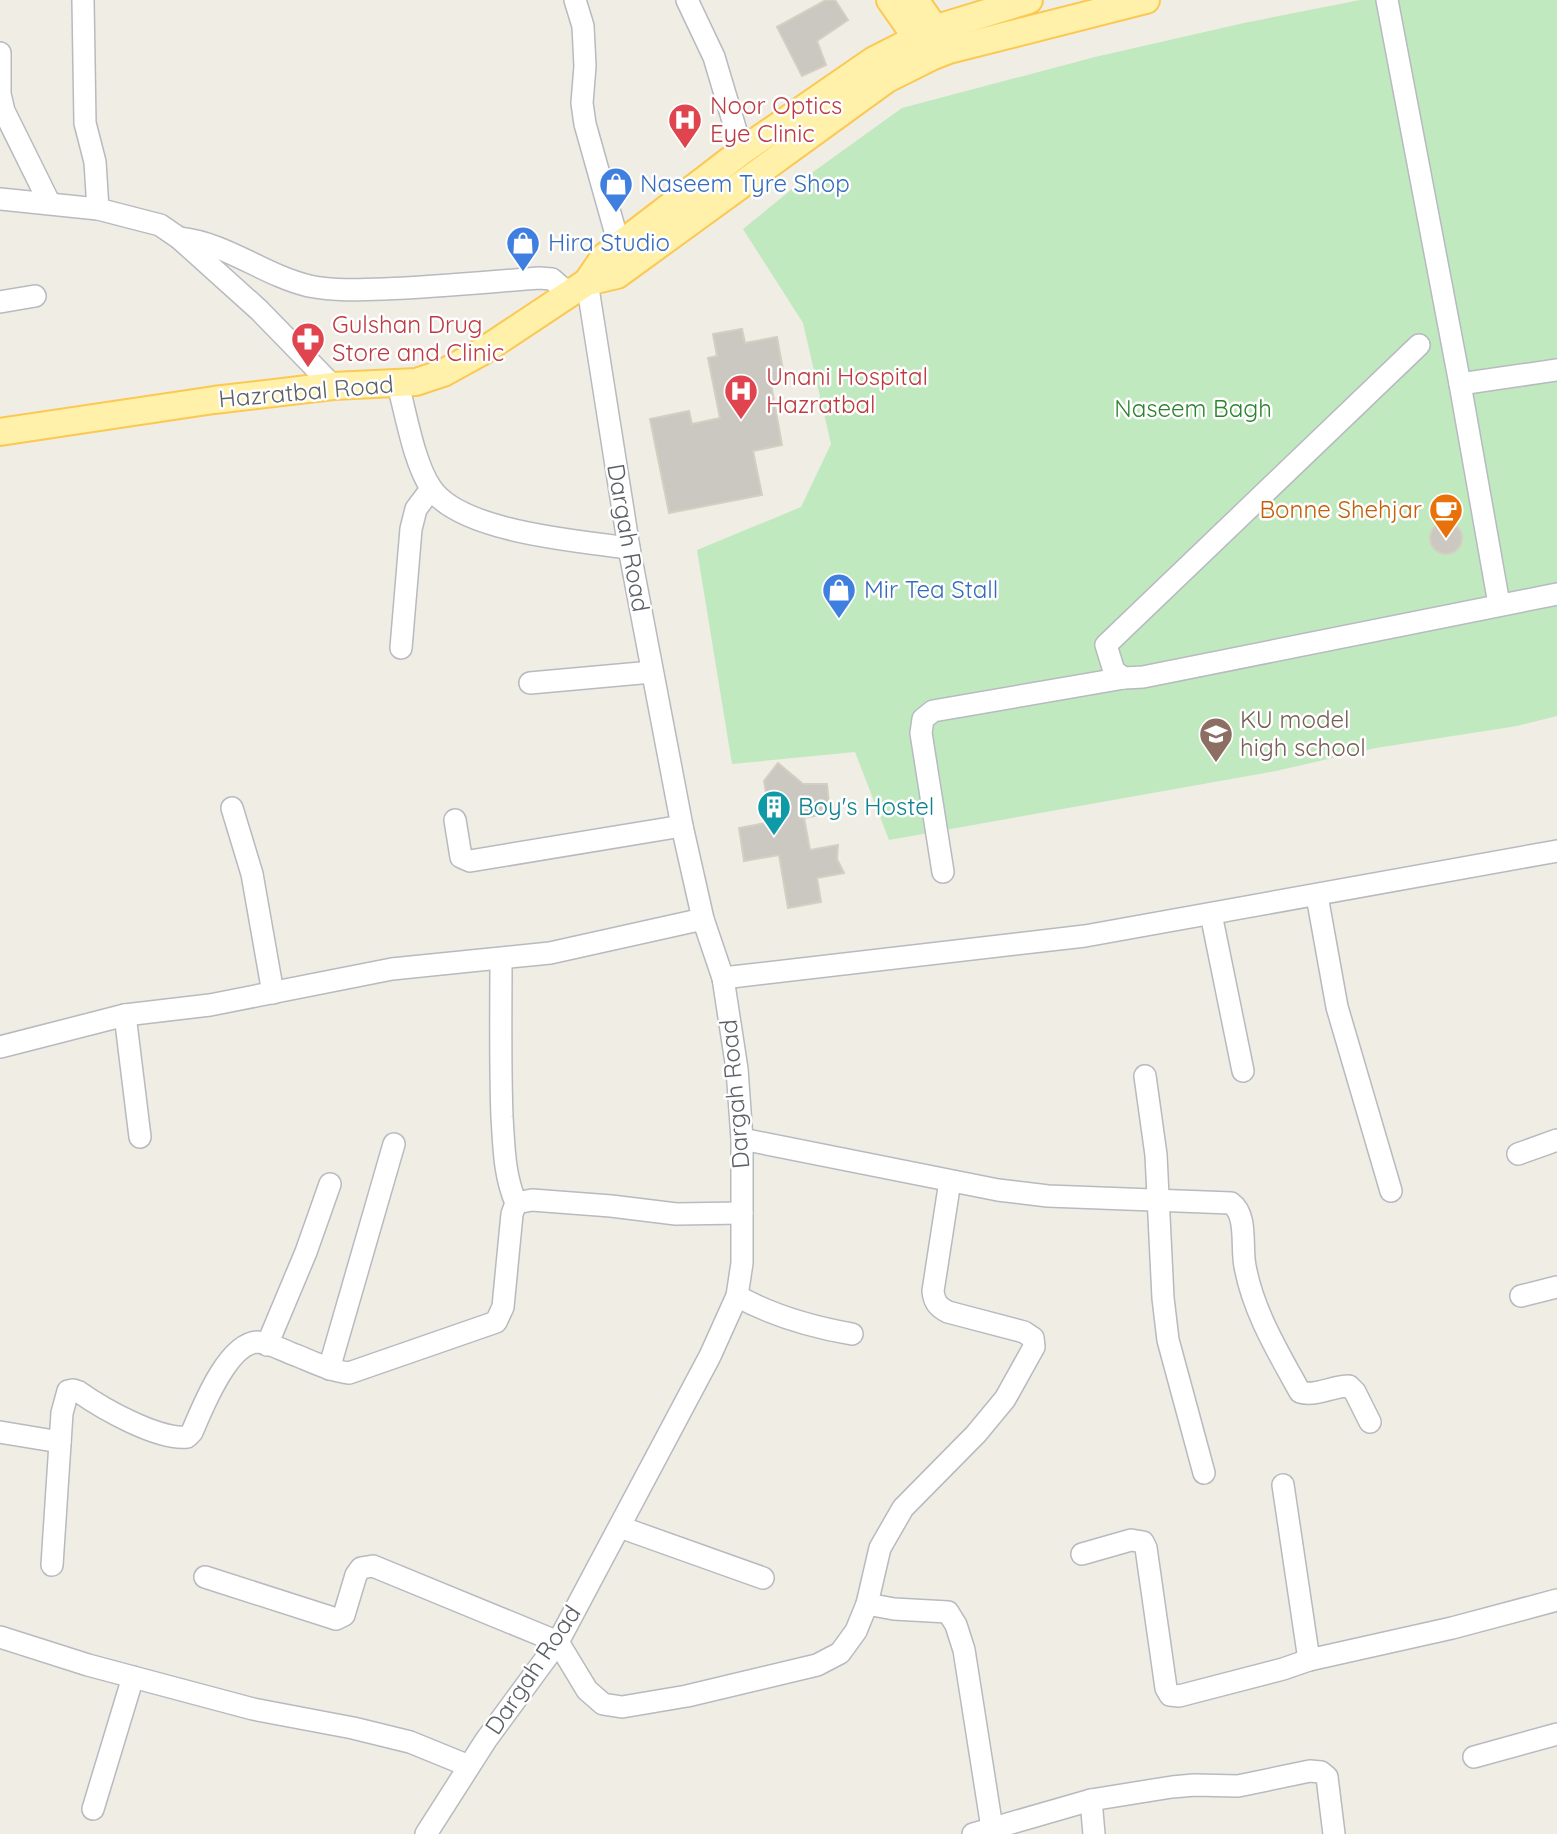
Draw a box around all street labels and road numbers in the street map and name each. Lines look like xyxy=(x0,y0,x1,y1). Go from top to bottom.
street label: Hazratbal Road xyxy=(217,368,395,414)
street label: Dargah Road xyxy=(601,461,657,614)
street label: Dargah Road xyxy=(713,1018,755,1170)
street label: Dargah Road xyxy=(478,1599,586,1740)

